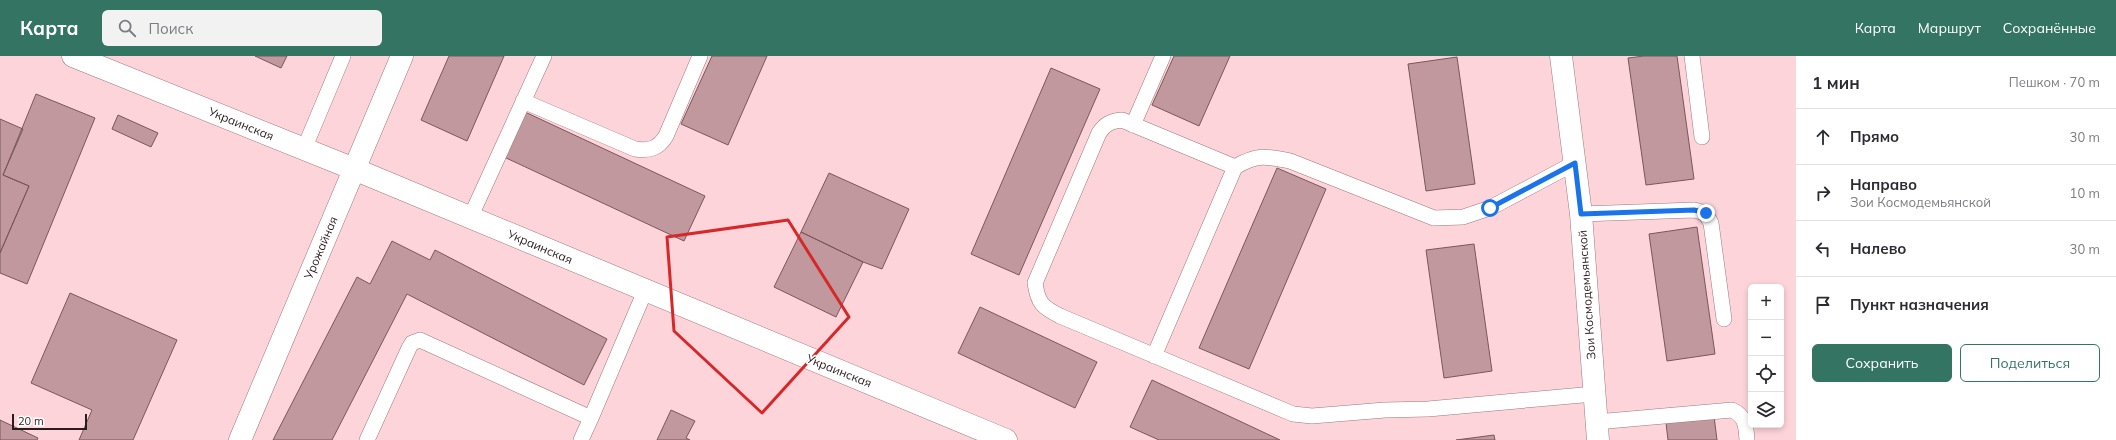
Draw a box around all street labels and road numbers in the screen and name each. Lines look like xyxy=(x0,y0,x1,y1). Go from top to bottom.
street label: Украинская xyxy=(205,103,276,143)
street label: Урожайная xyxy=(300,214,341,282)
street label: Украинская xyxy=(504,226,575,267)
street label: Зои Космодемьянской xyxy=(1574,230,1599,360)
street label: Украинская xyxy=(803,350,874,390)

